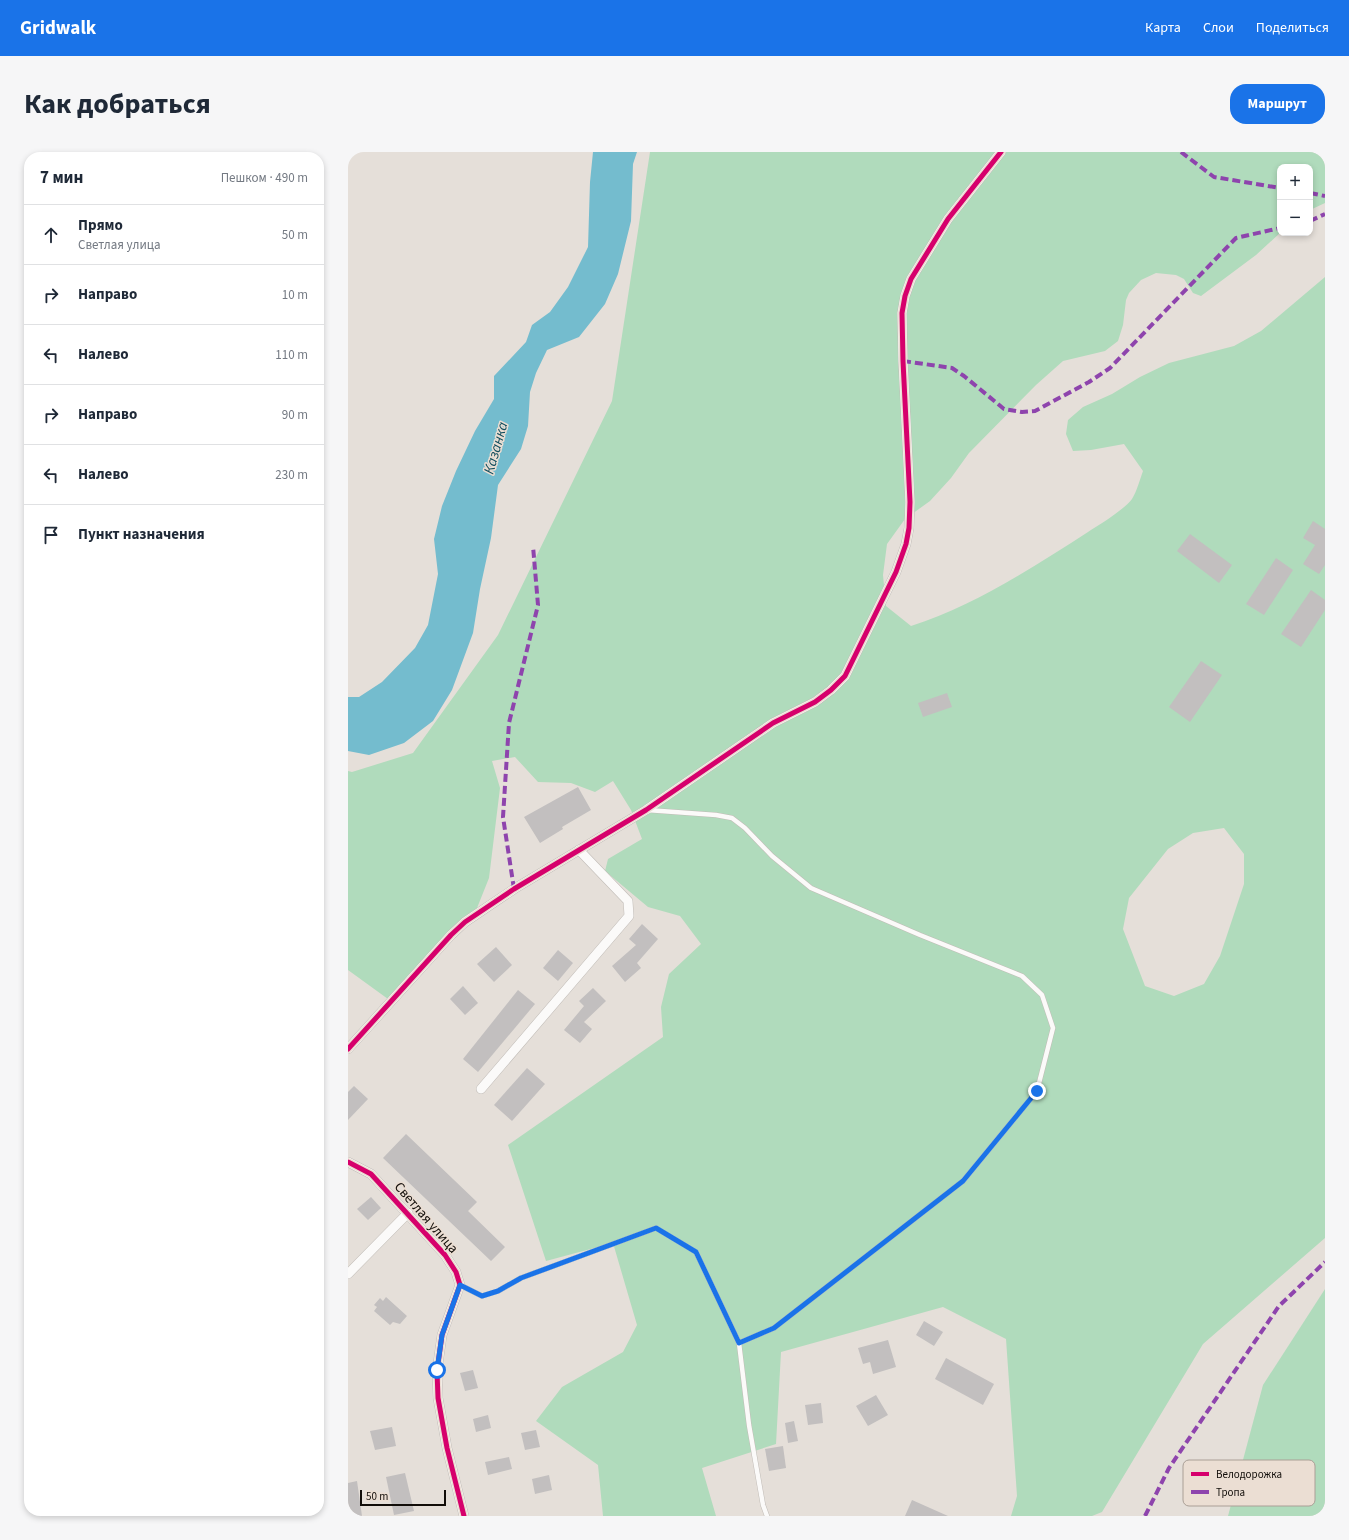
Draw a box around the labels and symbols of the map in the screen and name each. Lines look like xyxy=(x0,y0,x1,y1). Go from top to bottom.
water label: Казанка xyxy=(479,419,513,477)
route end xyxy=(1028,1082,1046,1100)
street label: Светлая улица xyxy=(389,1178,463,1258)
route start xyxy=(428,1361,446,1379)
legend xyxy=(1183,1460,1315,1506)
text: Велодорожка xyxy=(1216,1467,1282,1482)
text: Тропа xyxy=(1216,1485,1245,1500)
scale bar xyxy=(360,1488,446,1507)

